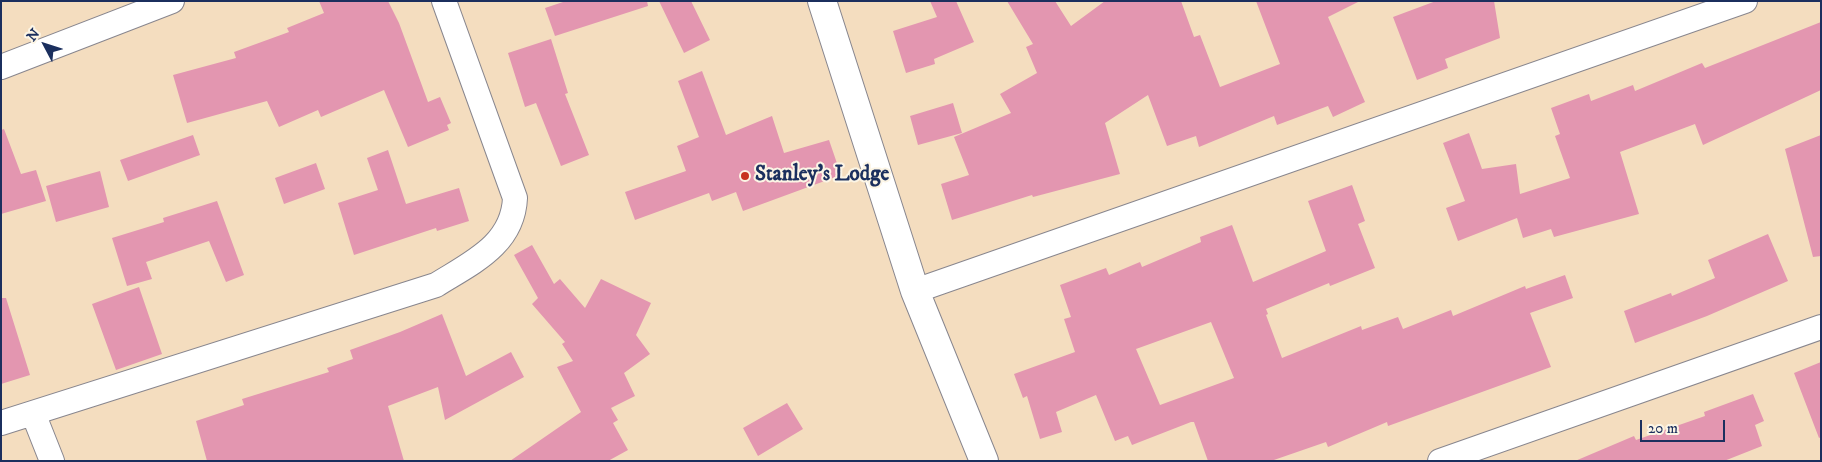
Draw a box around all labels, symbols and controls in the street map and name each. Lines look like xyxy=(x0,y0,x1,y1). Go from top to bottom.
north arrow xyxy=(20,20,70,70)
text: N xyxy=(23,25,44,46)
place label: Stanley's Lodge xyxy=(755,163,889,189)
marker: Stanley's Lodge xyxy=(739,170,751,182)
scale bar xyxy=(1642,410,1727,442)
text: 20 m xyxy=(1648,419,1678,438)

